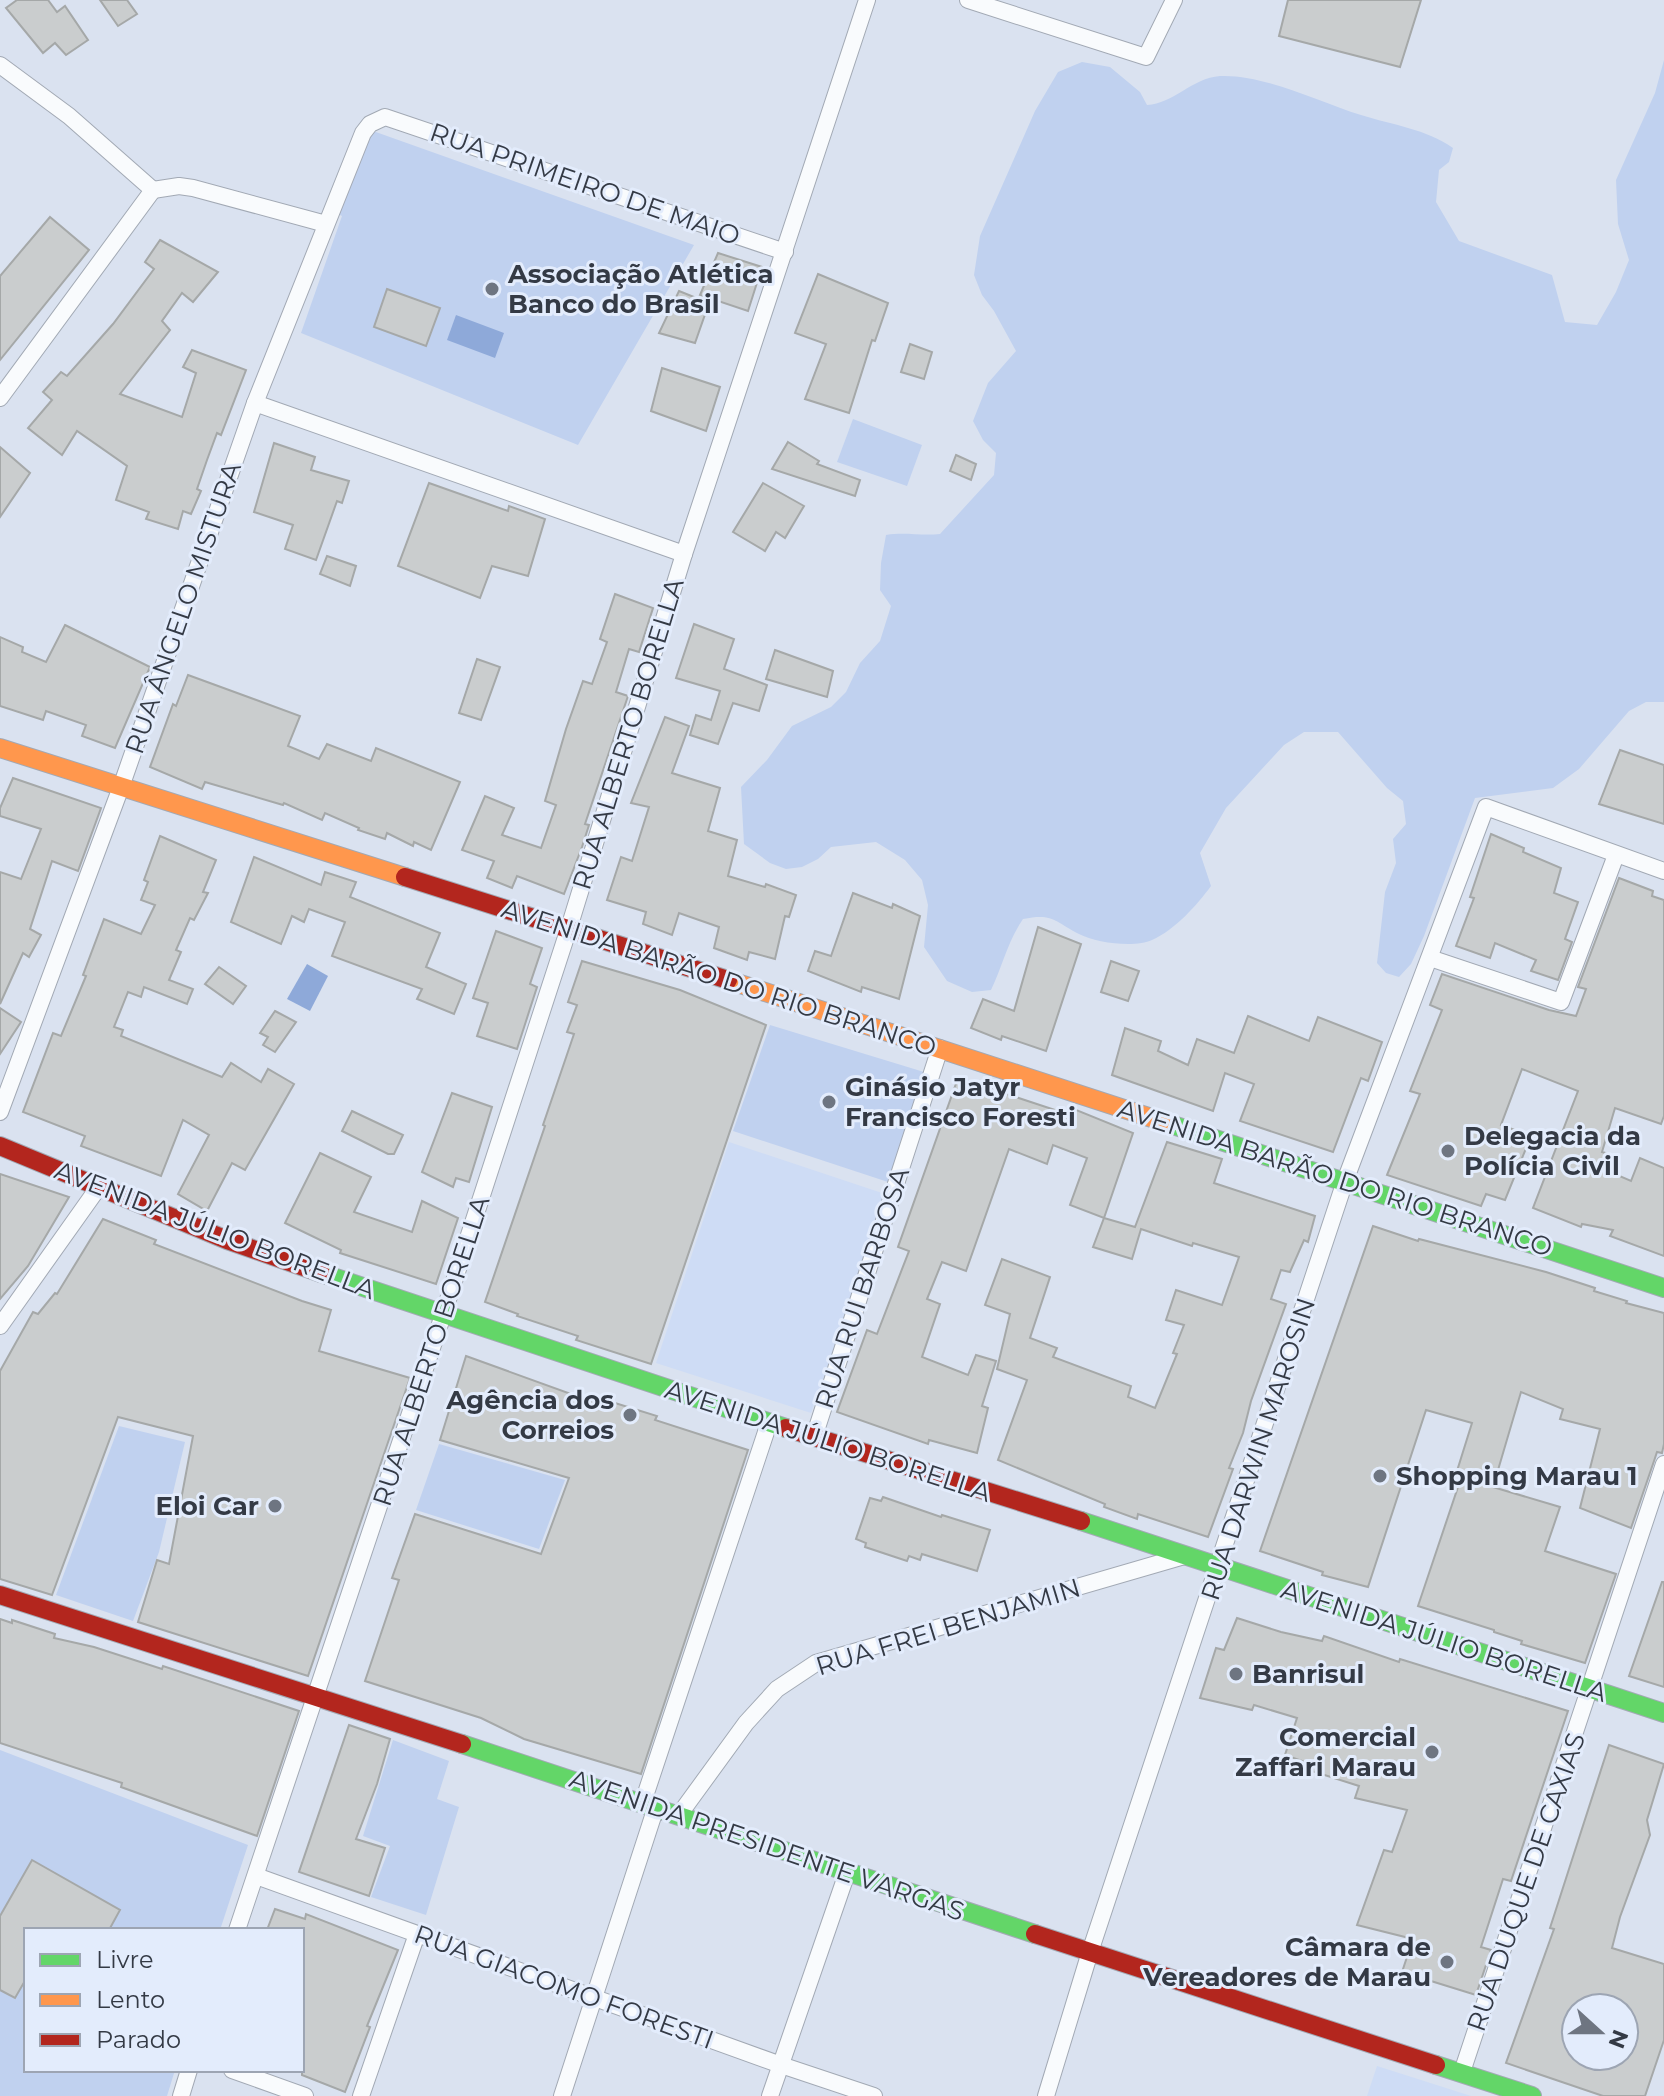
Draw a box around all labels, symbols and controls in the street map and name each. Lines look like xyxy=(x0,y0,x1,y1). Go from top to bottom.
street label: RUA PRIMEIRO DE MAIO xyxy=(426,116,744,252)
place label: Associação Atlética Banco do Brasil xyxy=(507,258,773,320)
marker: Associação Atlética Banco do Brasil xyxy=(483,280,501,298)
street label: RUA ÂNGELO MISTURA xyxy=(118,458,248,758)
street label: RUA ALBERTO BORELLA xyxy=(565,574,691,894)
street label: AVENIDA BARÃO DO RIO BRANCO xyxy=(498,892,940,1064)
place label: Ginásio Jatyr Francisco Foresti xyxy=(845,1071,1076,1133)
street label: AVENIDA BARÃO DO RIO BRANCO xyxy=(1114,1092,1556,1264)
marker: Ginásio Jatyr Francisco Foresti xyxy=(820,1093,838,1111)
place label: Delegacia da Polícia Civil xyxy=(1464,1120,1641,1182)
marker: Delegacia da Polícia Civil xyxy=(1439,1142,1457,1160)
street label: AVENIDA JÚLIO BORELLA xyxy=(50,1154,380,1306)
street label: RUA RUI BARBOSA xyxy=(808,1163,916,1413)
street label: RUA ALBERTO BORELLA xyxy=(366,1192,496,1510)
street label: RUA DARWIN MAROSIN xyxy=(1194,1294,1322,1604)
street label: AVENIDA JÚLIO BORELLA xyxy=(661,1373,995,1509)
place label: Agência dos Correios xyxy=(445,1384,614,1446)
marker: Agência dos Correios xyxy=(621,1406,639,1424)
place label: Shopping Marau 1 xyxy=(1396,1460,1638,1492)
marker: Shopping Marau 1 xyxy=(1371,1467,1389,1485)
place label: Eloi Car xyxy=(156,1490,259,1522)
marker: Eloi Car xyxy=(266,1497,284,1515)
street label: RUA FREI BENJAMIN xyxy=(812,1571,1084,1683)
street label: AVENIDA JÚLIO BORELLA xyxy=(1277,1573,1611,1709)
place label: Banrisul xyxy=(1252,1658,1364,1690)
marker: Banrisul xyxy=(1227,1665,1245,1683)
place label: Comercial Zaffari Marau xyxy=(1235,1721,1416,1783)
street label: RUA DUQUE DE CAXIAS xyxy=(1460,1729,1592,2035)
marker: Comercial Zaffari Marau xyxy=(1423,1743,1441,1761)
street label: AVENIDA PRESIDENTE VARGAS xyxy=(565,1762,969,1928)
street label: RUA GIACOMO FORESTI xyxy=(410,1918,718,2056)
legend xyxy=(24,1928,304,2072)
place label: Câmara de Vereadores de Marau xyxy=(1142,1931,1431,1993)
text: Livre xyxy=(96,1945,153,1974)
marker: Câmara de Vereadores de Marau xyxy=(1438,1953,1456,1971)
text: Lento xyxy=(96,1985,165,2014)
north arrow xyxy=(1560,1992,1640,2072)
text: Parado xyxy=(96,2025,181,2054)
text: N xyxy=(1602,2026,1634,2052)

